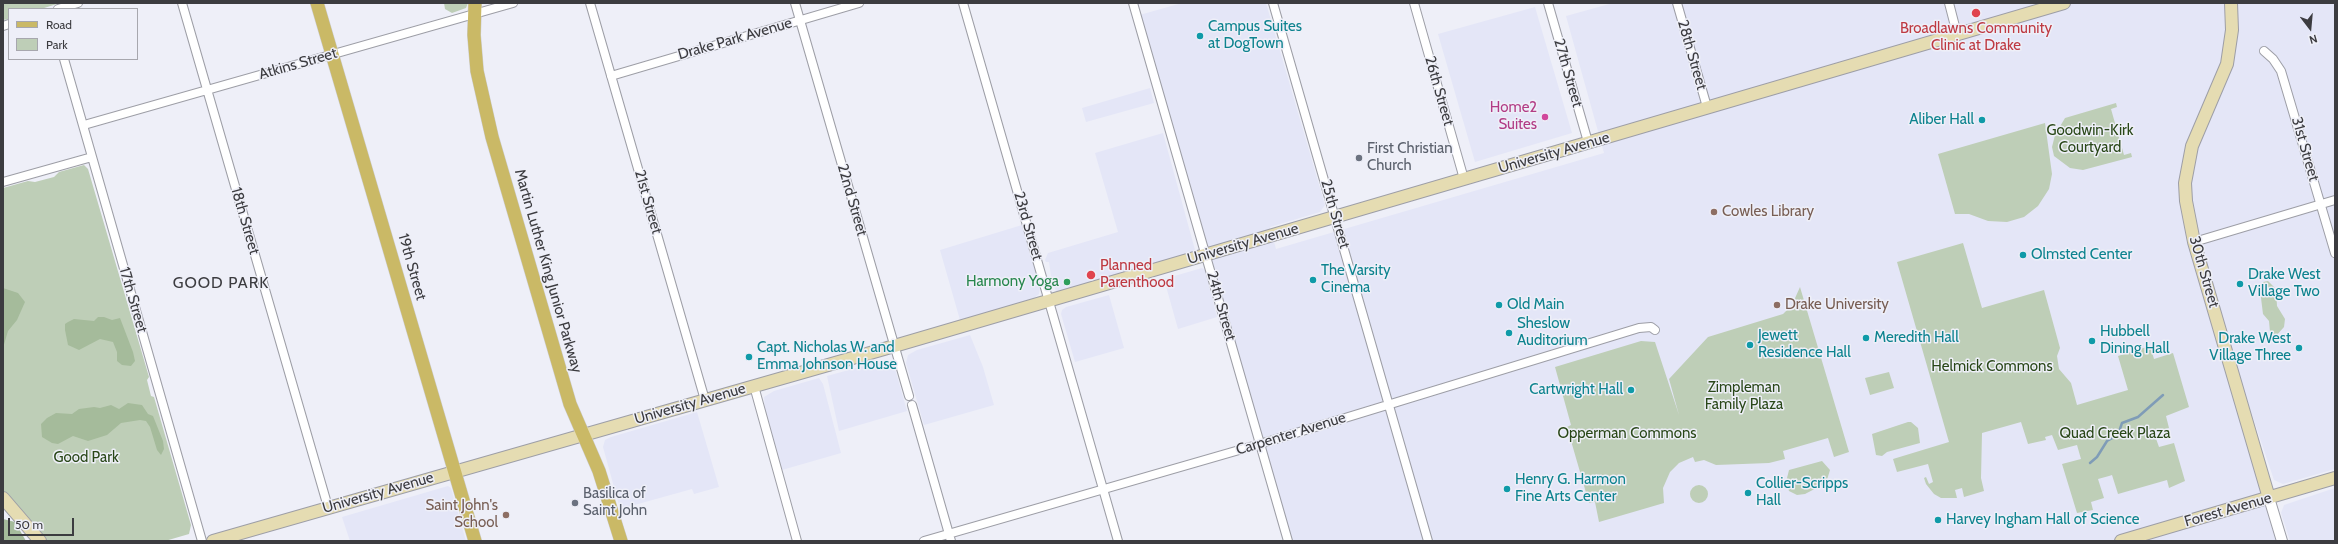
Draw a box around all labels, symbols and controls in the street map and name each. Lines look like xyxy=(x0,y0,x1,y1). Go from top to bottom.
marker: Broadlawns Community Clinic at Drake xyxy=(1970,7,1982,19)
legend xyxy=(8,8,138,60)
north arrow xyxy=(2290,8,2330,48)
street label: Drake Park Avenue xyxy=(676,14,794,64)
text: Road xyxy=(46,17,72,32)
place label: Campus Suites at DogTown xyxy=(1208,18,1302,53)
street label: 28th Street xyxy=(1673,18,1711,92)
place label: Broadlawns Community Clinic at Drake xyxy=(1900,20,2052,55)
marker: Campus Suites at DogTown xyxy=(1195,31,1205,41)
text: N xyxy=(2308,32,2319,47)
text: Park xyxy=(46,37,68,52)
street label: 27th Street xyxy=(1550,37,1586,109)
street label: Atkins Street xyxy=(257,44,339,84)
street label: 26th Street xyxy=(1420,54,1458,128)
place label: Home2 Suites xyxy=(1490,99,1537,134)
place label: Aliber Hall xyxy=(1909,111,1974,129)
marker: Home2 Suites xyxy=(1540,112,1550,122)
marker: Aliber Hall xyxy=(1977,115,1987,125)
street label: 31st Street xyxy=(2287,115,2323,183)
park label: Goodwin-Kirk Courtyard xyxy=(2046,122,2134,157)
street label: University Avenue xyxy=(1496,129,1612,177)
place label: First Christian Church xyxy=(1367,140,1453,175)
marker: First Christian Church xyxy=(1354,153,1364,163)
street label: 22nd Street xyxy=(833,162,871,238)
street label: Martin Luther King Junior Parkway xyxy=(510,167,586,375)
street label: 21st Street xyxy=(630,168,666,236)
street label: 25th Street xyxy=(1317,177,1353,251)
street label: 18th Street xyxy=(227,185,263,257)
street label: 23rd Street xyxy=(1010,190,1046,262)
place label: Cowles Library xyxy=(1722,203,1814,221)
marker: Cowles Library xyxy=(1709,207,1719,217)
street label: University Avenue xyxy=(1185,220,1301,268)
street label: 19th Street xyxy=(394,232,430,302)
street label: 30th Street xyxy=(2185,234,2223,310)
place label: Olmsted Center xyxy=(2031,246,2132,264)
marker: Olmsted Center xyxy=(2018,250,2028,260)
place label: Planned Parenthood xyxy=(1100,257,1174,292)
place label: The Varsity Cinema xyxy=(1321,262,1391,297)
street label: 17th Street xyxy=(115,265,151,335)
place label: Drake West Village Two xyxy=(2248,266,2321,301)
marker: Planned Parenthood xyxy=(1085,269,1097,281)
street label: 24th Street xyxy=(1202,269,1240,343)
district label: GOOD PARK xyxy=(173,273,269,293)
place label: Harmony Yoga xyxy=(966,273,1059,291)
marker: The Varsity Cinema xyxy=(1308,275,1318,285)
marker: Harmony Yoga xyxy=(1062,277,1072,287)
marker: Drake West Village Two xyxy=(2235,279,2245,289)
place label: Old Main xyxy=(1507,296,1564,314)
place label: Drake University xyxy=(1785,296,1889,314)
marker: Old Main xyxy=(1494,300,1504,310)
marker: Drake University xyxy=(1772,300,1782,310)
place label: Sheslow Auditorium xyxy=(1517,315,1588,350)
place label: Hubbell Dining Hall xyxy=(2100,323,2169,358)
place label: Jewett Residence Hall xyxy=(1758,327,1851,362)
marker: Sheslow Auditorium xyxy=(1504,328,1514,338)
place label: Meredith Hall xyxy=(1874,329,1959,347)
place label: Drake West Village Three xyxy=(2209,330,2291,365)
marker: Meredith Hall xyxy=(1861,333,1871,343)
marker: Hubbell Dining Hall xyxy=(2087,336,2097,346)
place label: Capt. Nicholas W. and Emma Johnson House xyxy=(757,339,897,374)
marker: Jewett Residence Hall xyxy=(1745,340,1755,350)
marker: Drake West Village Three xyxy=(2294,343,2304,353)
marker: Capt. Nicholas W. and Emma Johnson House xyxy=(744,352,754,362)
park label: Helmick Commons xyxy=(1931,358,2053,376)
park label: Zimpleman Family Plaza xyxy=(1705,379,1783,414)
street label: University Avenue xyxy=(632,380,748,428)
place label: Cartwright Hall xyxy=(1529,381,1623,399)
marker: Cartwright Hall xyxy=(1626,385,1636,395)
street label: Carpenter Avenue xyxy=(1234,409,1348,459)
park label: Opperman Commons xyxy=(1557,425,1697,443)
park label: Quad Creek Plaza xyxy=(2060,425,2170,443)
park label: Good Park xyxy=(53,449,119,467)
street label: University Avenue xyxy=(320,469,436,517)
place label: Henry G. Harmon Fine Arts Center xyxy=(1515,471,1626,506)
place label: Collier-Scripps Hall xyxy=(1756,475,1848,510)
marker: Henry G. Harmon Fine Arts Center xyxy=(1502,484,1512,494)
place label: Basilica of Saint John xyxy=(583,485,647,520)
marker: Collier-Scripps Hall xyxy=(1743,488,1753,498)
street label: Forest Avenue xyxy=(2182,489,2274,531)
place label: Saint John's School xyxy=(425,497,498,532)
marker: Basilica of Saint John xyxy=(570,498,580,508)
scale bar xyxy=(10,510,76,536)
marker: Saint John's School xyxy=(501,510,511,520)
place label: Harvey Ingham Hall of Science xyxy=(1946,511,2139,529)
marker: Harvey Ingham Hall of Science xyxy=(1933,515,1943,525)
text: 50 m xyxy=(15,517,43,532)

